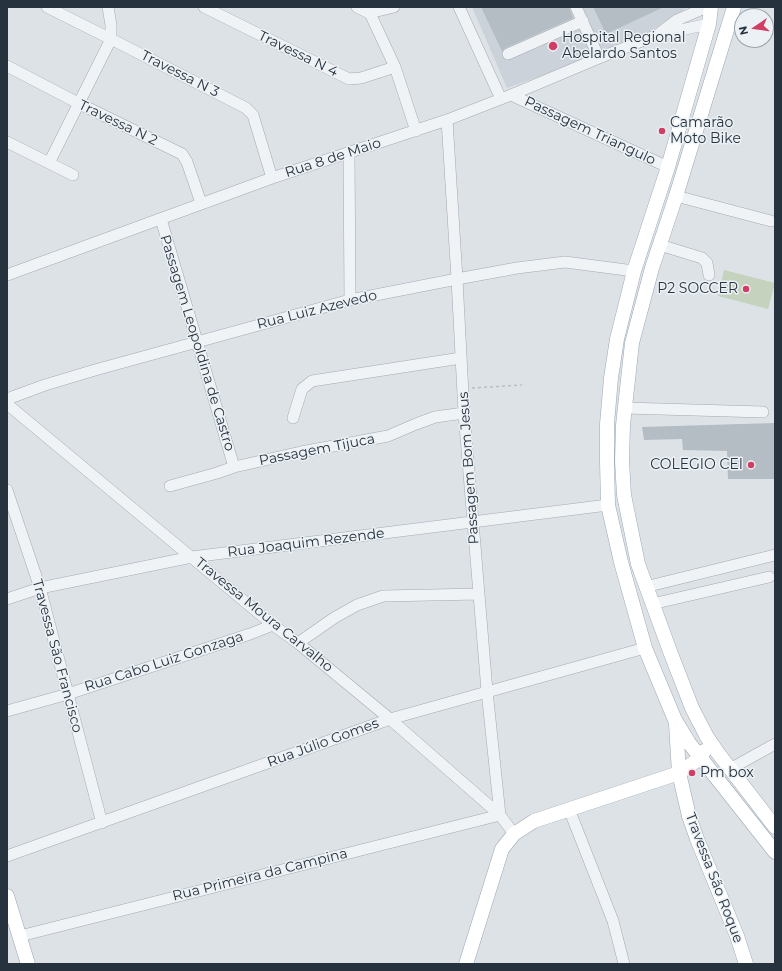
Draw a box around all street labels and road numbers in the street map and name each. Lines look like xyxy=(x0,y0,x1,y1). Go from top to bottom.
street label: Travessa N 4 xyxy=(255,27,341,81)
street label: Travessa N 3 xyxy=(138,47,222,101)
street label: Passagem Triangulo xyxy=(522,93,658,169)
street label: Travessa N 2 xyxy=(76,97,160,149)
street label: Rua 8 de Maio xyxy=(283,135,383,181)
street label: Passagem Leopoldina de Castro xyxy=(156,233,238,453)
street label: Rua Luiz Azevedo xyxy=(255,287,379,333)
street label: Passagem Bom Jesus xyxy=(455,391,483,545)
street label: Passagem Tijuca xyxy=(258,431,376,469)
street label: Rua Joaquim Rezende xyxy=(227,525,385,561)
street label: Travessa Moura Carvalho xyxy=(192,554,336,676)
street label: Travessa São Francisco xyxy=(28,577,86,735)
street label: Rua Cabo Luiz Gonzaga xyxy=(82,628,246,696)
street label: Rua Júlio Gomes xyxy=(265,715,381,771)
street label: Travessa São Roque xyxy=(681,811,747,945)
street label: Rua Primeira da Campina xyxy=(171,845,349,905)

